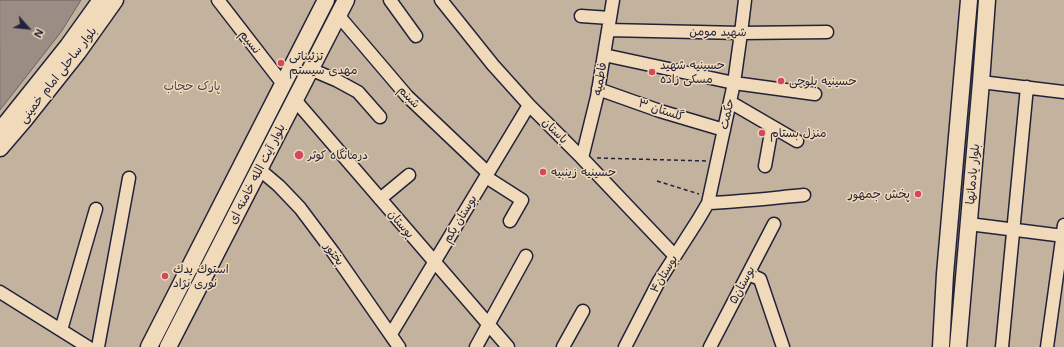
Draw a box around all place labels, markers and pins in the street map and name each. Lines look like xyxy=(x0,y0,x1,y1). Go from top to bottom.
place label: تزئیناتی مهدی سیستم xyxy=(289,49,358,77)
marker: تزئیناتی مهدی سیستم xyxy=(276,58,286,68)
place label: حسینیه شهید مسکی زاده xyxy=(660,58,725,86)
marker: حسینیه شهید مسکی زاده xyxy=(647,67,657,77)
place label: حسینیه بلوچی xyxy=(789,74,857,88)
marker: حسینیه بلوچی xyxy=(776,76,786,86)
place label: منزل بستام xyxy=(770,126,826,140)
marker: منزل بستام xyxy=(757,128,767,138)
place label: درمانگاه کوثر xyxy=(308,148,368,162)
marker: درمانگاه کوثر xyxy=(293,149,305,161)
place label: حسینیه زینبیه xyxy=(551,165,616,179)
marker: حسینیه زینبیه xyxy=(538,167,548,177)
place label: پخش جمهور xyxy=(848,187,910,201)
marker: پخش جمهور xyxy=(913,189,923,199)
place label: استوك يدك نوری نژاد xyxy=(173,262,229,290)
marker: استوك يدك نوری نژاد xyxy=(160,271,170,281)

